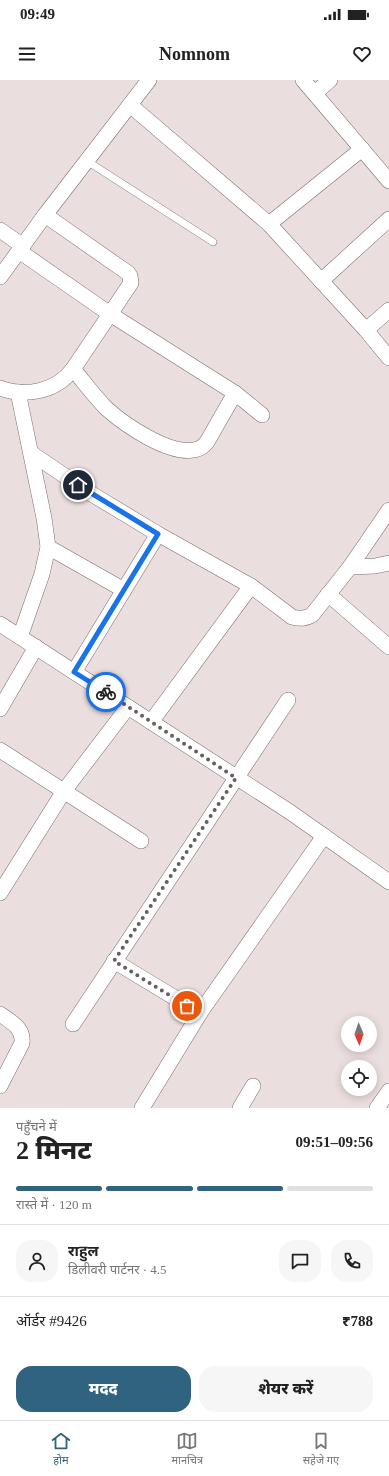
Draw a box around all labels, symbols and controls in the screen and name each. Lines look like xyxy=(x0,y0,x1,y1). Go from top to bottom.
text: 09:49 xyxy=(20,6,55,22)
icon: menu xyxy=(16,43,38,65)
icon: heart xyxy=(351,43,373,65)
text: Nomnom xyxy=(159,44,230,64)
pin xyxy=(61,468,95,502)
icon: home xyxy=(67,474,89,496)
courier xyxy=(86,672,126,712)
icon: bike xyxy=(95,681,117,703)
pin xyxy=(170,989,204,1023)
icon: bag xyxy=(176,995,198,1017)
north arrow xyxy=(341,1016,377,1052)
map controls xyxy=(341,1016,377,1096)
button: locate xyxy=(341,1060,377,1096)
text: पहुँचने में xyxy=(16,1119,57,1134)
text: 09:51–09:56 xyxy=(296,1134,373,1150)
text: 2 मिनट xyxy=(16,1136,91,1165)
text: रास्ते में · 120 m xyxy=(16,1197,92,1212)
button: person xyxy=(16,1240,58,1282)
button: chat xyxy=(279,1240,321,1282)
button: phone xyxy=(331,1240,373,1282)
text: राहुल xyxy=(68,1243,99,1259)
text: डिलीवरी पार्टनर · 4.5 xyxy=(68,1262,167,1277)
text: ऑर्डर #9426 xyxy=(16,1313,87,1329)
text: ₹788 xyxy=(342,1313,373,1329)
button: मदद xyxy=(16,1366,191,1412)
button: शेयर करें xyxy=(199,1366,373,1412)
tab: होम xyxy=(50,1430,72,1468)
tab: मानचित्र xyxy=(172,1430,203,1468)
tab: सहेजे गए xyxy=(303,1430,339,1468)

